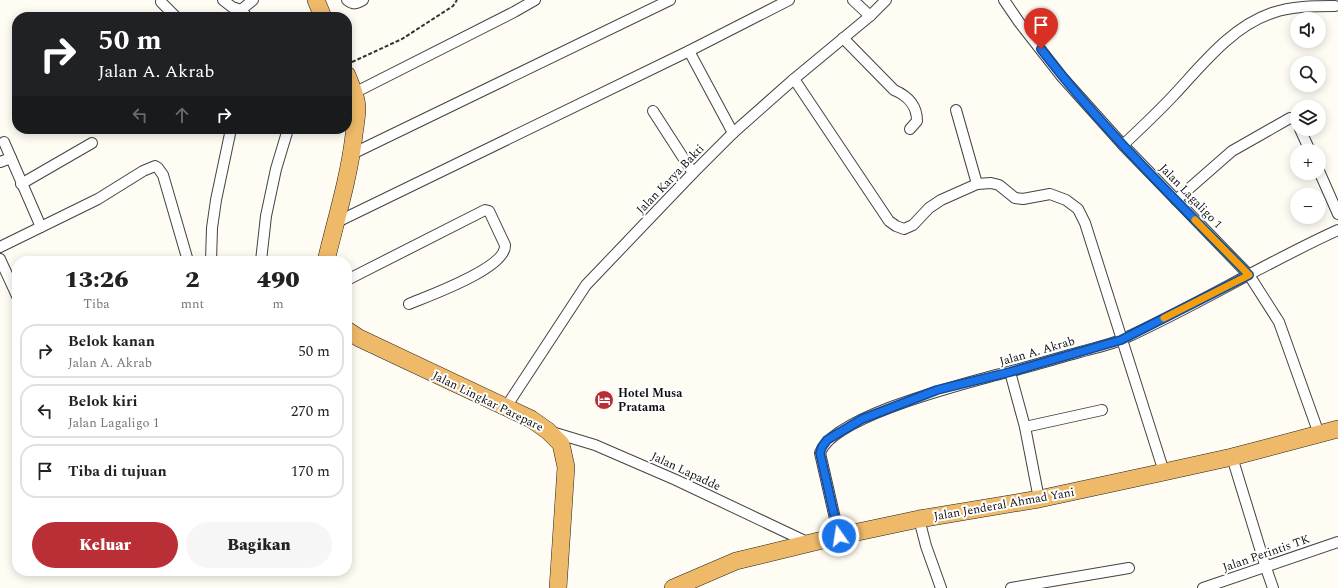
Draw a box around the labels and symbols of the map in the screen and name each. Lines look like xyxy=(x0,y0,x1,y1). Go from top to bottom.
pin xyxy=(1024,8,1058,49)
street label: Jalan Karya Bakti xyxy=(632,140,709,219)
street label: Jalan Lagaligo 1 xyxy=(1155,159,1227,233)
street label: Jalan A. Akrab xyxy=(997,332,1077,371)
street label: Jalan Lingkar Parepare xyxy=(429,366,547,437)
place label: Hotel Musa Pratama xyxy=(618,384,683,417)
hotel icon: Hotel Musa Pratama xyxy=(593,389,615,411)
street label: Jalan Lapadde xyxy=(648,447,724,496)
street label: Jalan Jenderal Ahmad Yani xyxy=(932,483,1076,526)
position arrow xyxy=(818,515,860,557)
street label: Jalan Perintis TK xyxy=(1220,530,1313,577)

